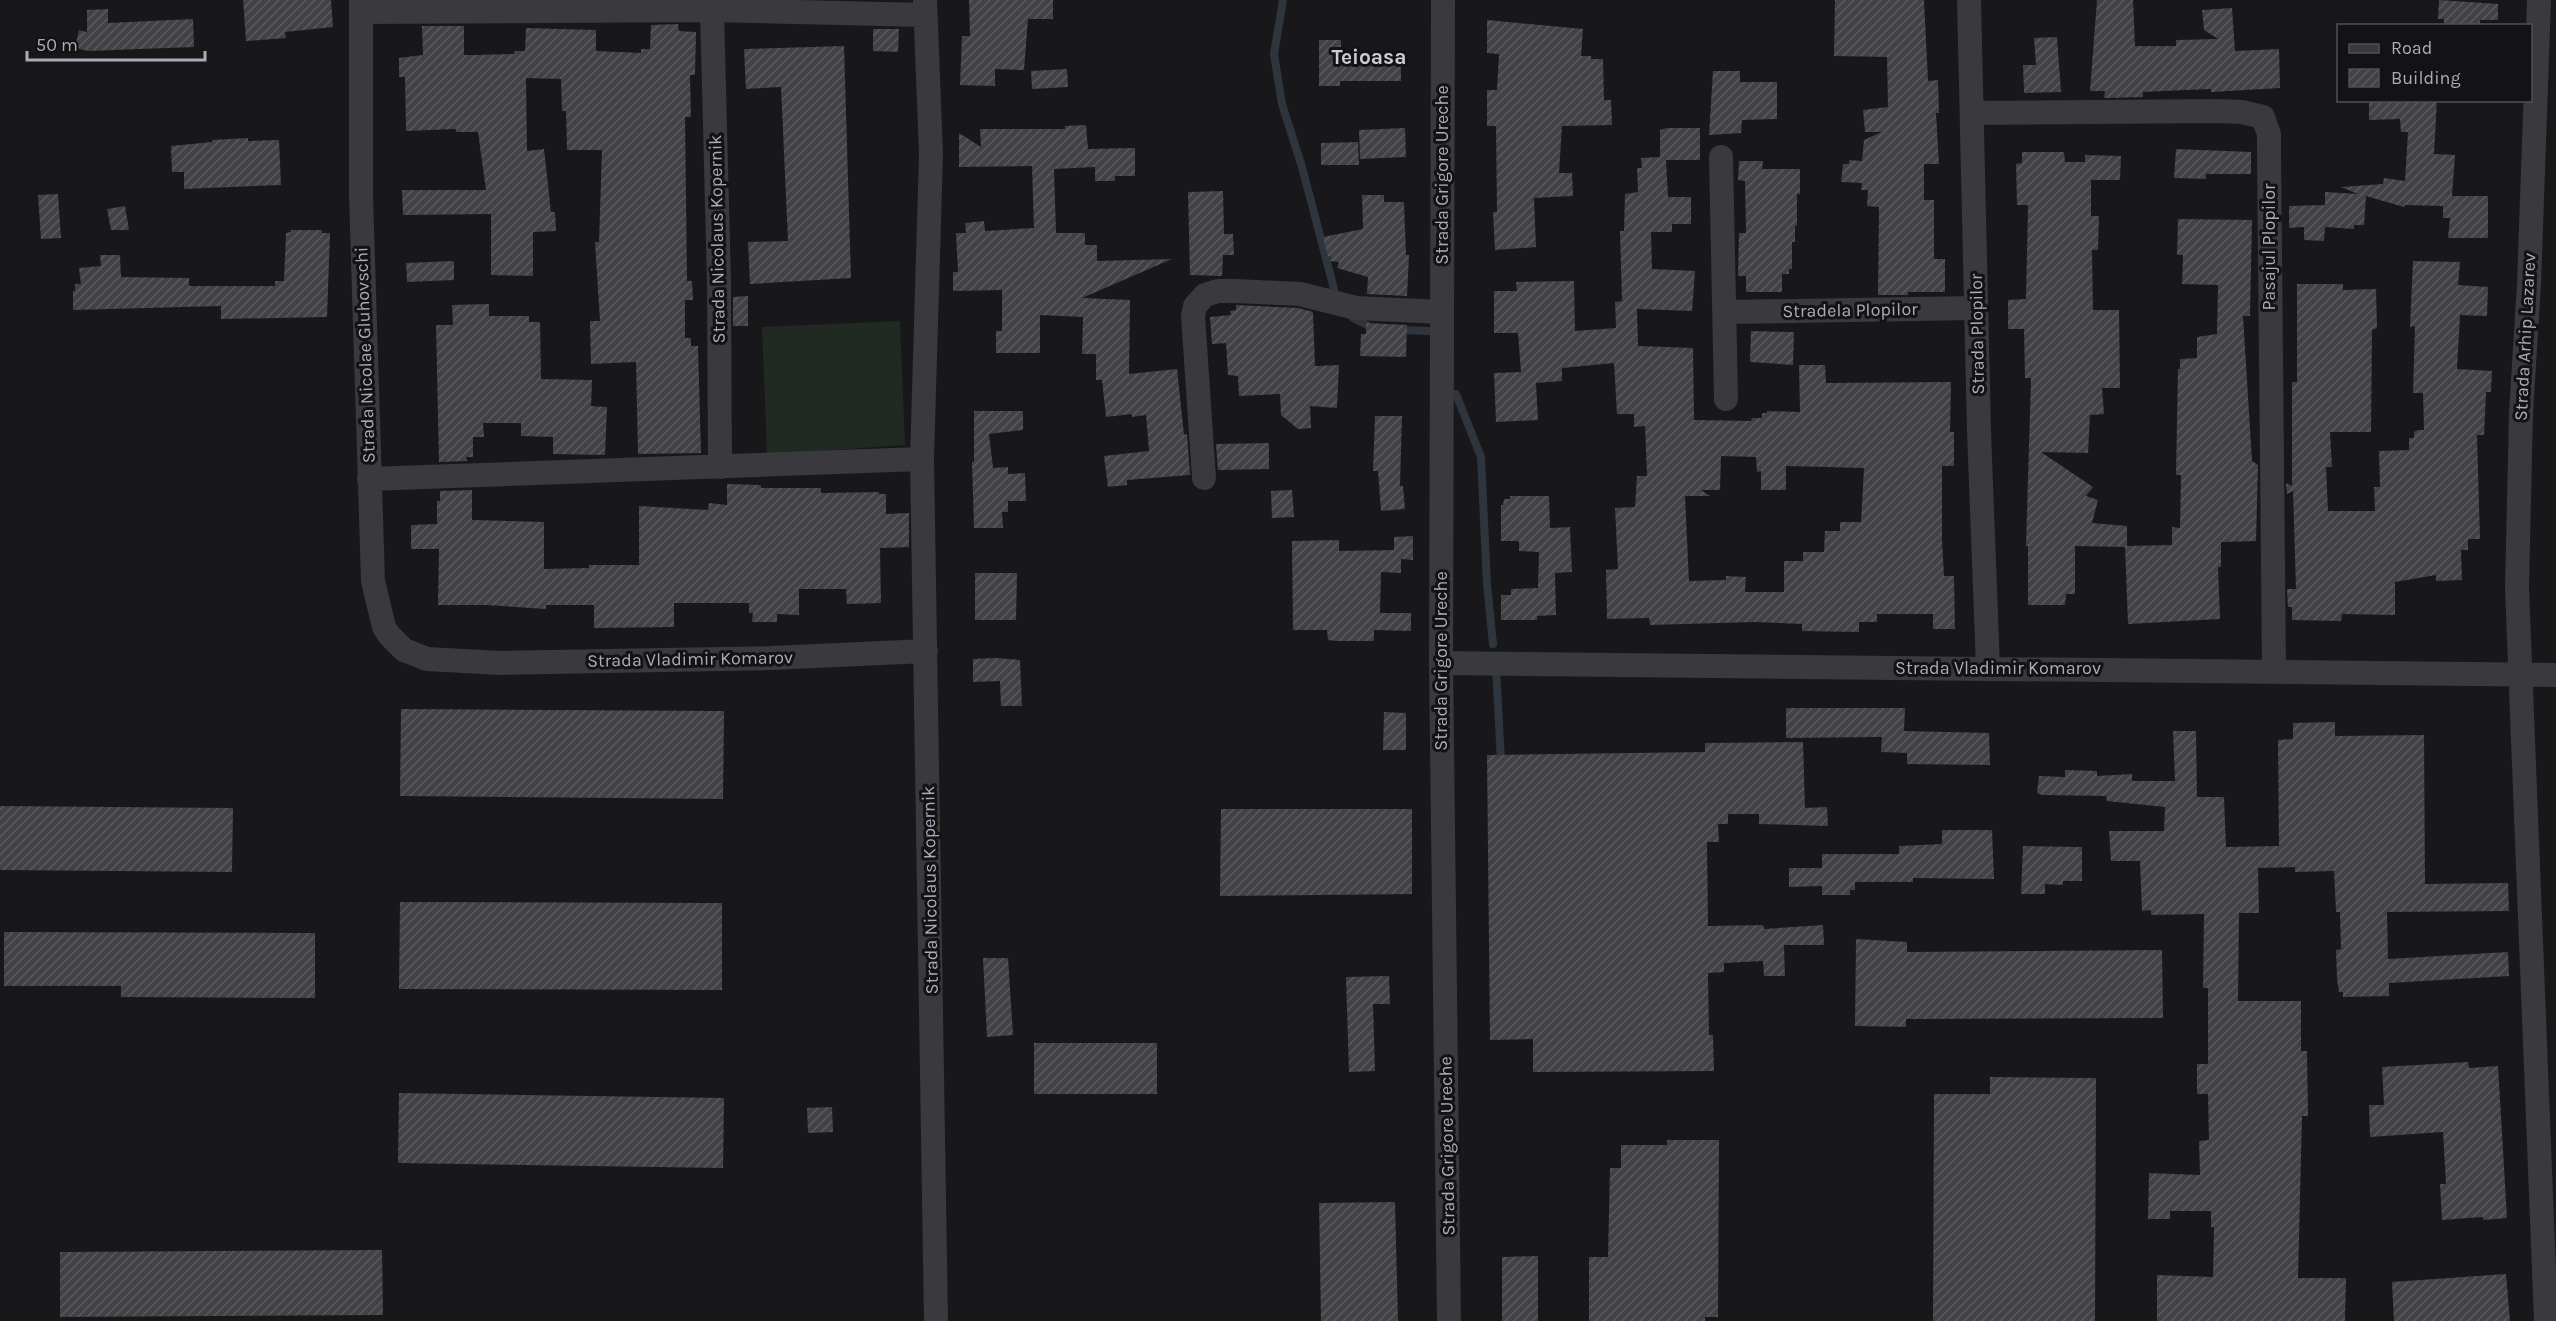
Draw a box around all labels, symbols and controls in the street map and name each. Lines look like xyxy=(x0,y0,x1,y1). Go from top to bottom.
scale bar xyxy=(27,24,206,62)
legend xyxy=(2337,24,2532,102)
text: 50 m xyxy=(36,34,78,56)
text: Road xyxy=(2391,37,2432,59)
district label: Teioasa xyxy=(1332,45,1406,69)
text: Building xyxy=(2391,67,2461,89)
street label: Strada Grigore Ureche xyxy=(1431,85,1453,265)
street label: Strada Nicolaus Kopernik xyxy=(704,134,730,344)
street label: Pasajul Plopilor xyxy=(2258,183,2280,311)
street label: Strada Nicolae Gluhovschi xyxy=(350,246,380,464)
street label: Strada Arhip Lazarev xyxy=(2510,252,2540,422)
street label: Strada Plopilor xyxy=(1965,273,1989,395)
street label: Stradela Plopilor xyxy=(1782,298,1918,322)
street label: Strada Grigore Ureche xyxy=(1430,571,1452,751)
street label: Strada Vladimir Komarov xyxy=(587,646,793,672)
street label: Strada Vladimir Komarov xyxy=(1895,657,2101,679)
street label: Strada Nicolaus Kopernik xyxy=(917,785,943,995)
street label: Strada Grigore Ureche xyxy=(1434,1056,1460,1236)

